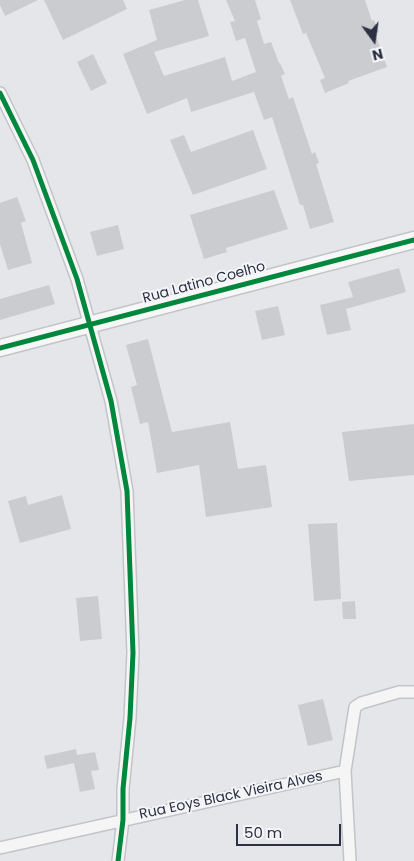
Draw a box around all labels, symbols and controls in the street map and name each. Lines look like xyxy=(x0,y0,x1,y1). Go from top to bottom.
north arrow xyxy=(349,15,399,65)
text: N xyxy=(370,44,385,66)
street label: Rua Latino Coelho xyxy=(141,259,267,307)
street label: Rua Eoys Black Vieira Alves xyxy=(138,768,324,824)
scale bar xyxy=(239,814,344,846)
text: 50 m xyxy=(244,822,282,843)

